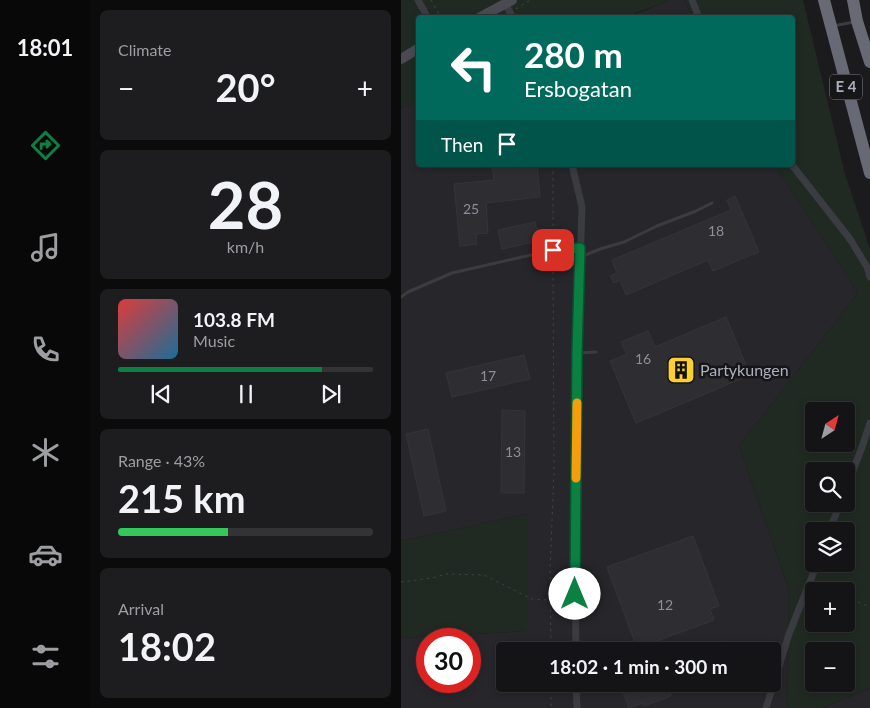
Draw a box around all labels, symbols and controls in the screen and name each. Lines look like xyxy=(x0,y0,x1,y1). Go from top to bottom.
text: 280 m xyxy=(524,33,623,75)
text: 18:01 xyxy=(17,34,73,61)
icon: left xyxy=(441,35,506,100)
text: Climate xyxy=(118,40,171,59)
text: 20° xyxy=(216,64,275,110)
text: − xyxy=(118,71,134,105)
text: + xyxy=(357,71,373,105)
road number: E 4 xyxy=(830,74,862,100)
text: Ersbogatan xyxy=(524,75,632,102)
icon: directions xyxy=(28,128,63,163)
icon: arrive xyxy=(493,130,521,158)
text: Then xyxy=(441,133,483,156)
text: 28 xyxy=(208,165,283,243)
house number: 25 xyxy=(463,200,479,217)
house number: 18 xyxy=(708,222,724,239)
pin xyxy=(532,229,574,271)
icon: music xyxy=(28,230,63,265)
icon: arrive xyxy=(539,236,567,264)
text: km/h xyxy=(227,237,264,256)
text: 103.8 FM xyxy=(193,308,275,331)
text: Music xyxy=(193,331,235,350)
icon: phone xyxy=(28,332,63,367)
house number: 16 xyxy=(635,350,651,367)
building icon: Partykungen xyxy=(666,355,696,385)
place label: Partykungen xyxy=(700,360,789,379)
house number: 17 xyxy=(480,367,496,384)
icon: previous xyxy=(147,380,175,408)
icon: pause xyxy=(232,380,260,408)
icon: next xyxy=(317,380,345,408)
north arrow xyxy=(805,402,855,452)
map controls xyxy=(805,402,855,692)
icon: climate xyxy=(28,435,63,470)
house number: 13 xyxy=(505,443,521,460)
text: Range · 43% xyxy=(118,451,205,470)
button: search xyxy=(805,462,855,512)
text: 215 km xyxy=(118,475,246,521)
button: layers xyxy=(805,522,855,572)
icon: car xyxy=(28,537,63,572)
position arrow xyxy=(548,567,600,619)
button: + xyxy=(805,582,855,632)
house number: 12 xyxy=(657,596,673,613)
text: Arrival xyxy=(118,599,164,618)
text: 18:02 xyxy=(118,623,216,669)
speed limit sign: 30 xyxy=(416,628,481,693)
icon: filters xyxy=(28,639,63,674)
button: − xyxy=(805,642,855,692)
text: 18:02 · 1 min · 300 m xyxy=(549,655,728,678)

